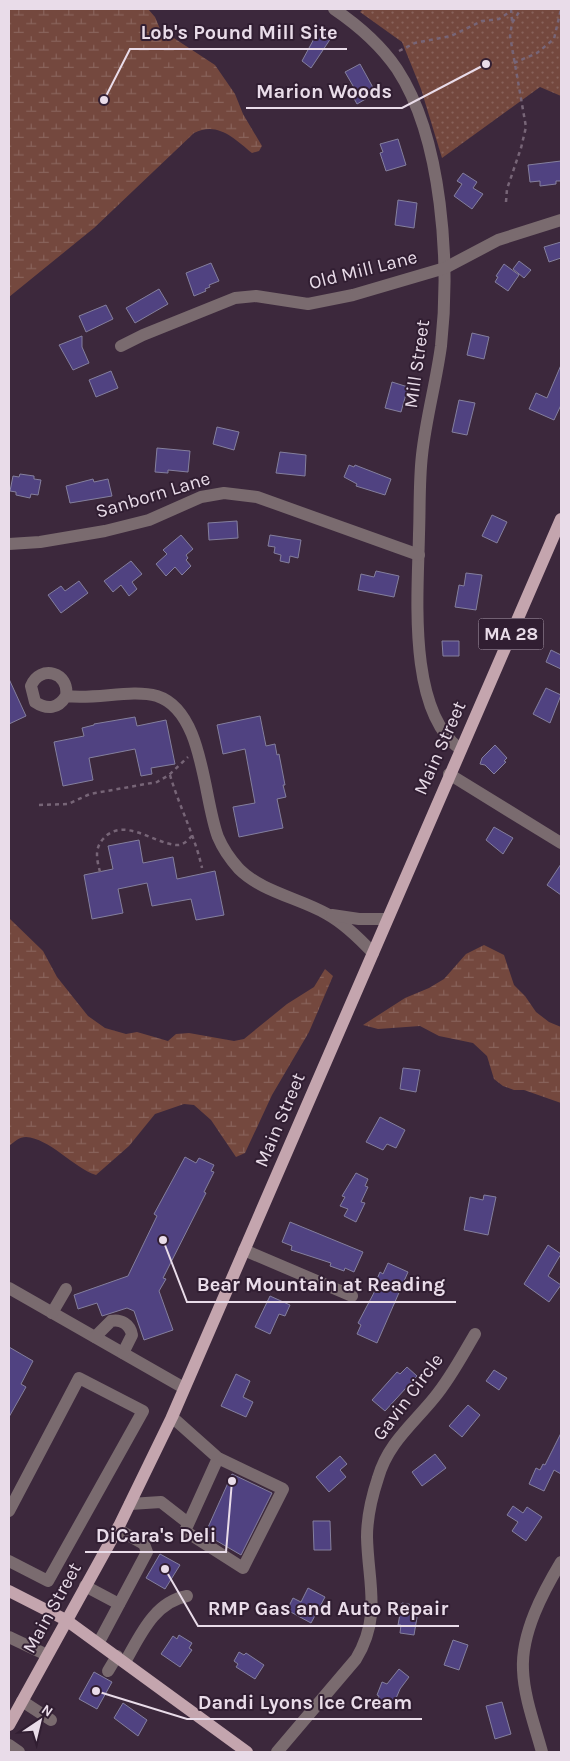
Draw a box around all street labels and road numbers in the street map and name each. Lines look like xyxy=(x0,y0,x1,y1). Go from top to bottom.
street label: Old Mill Lane xyxy=(307,246,419,294)
street label: Mill Street xyxy=(400,318,434,410)
street label: Sanborn Lane xyxy=(93,467,213,523)
road number: MA 28 xyxy=(478,618,544,650)
street label: Main Street xyxy=(410,698,470,798)
street label: Main Street xyxy=(250,1070,310,1170)
street label: Gavin Circle xyxy=(368,1349,448,1445)
street label: Main Street xyxy=(18,1559,86,1657)

